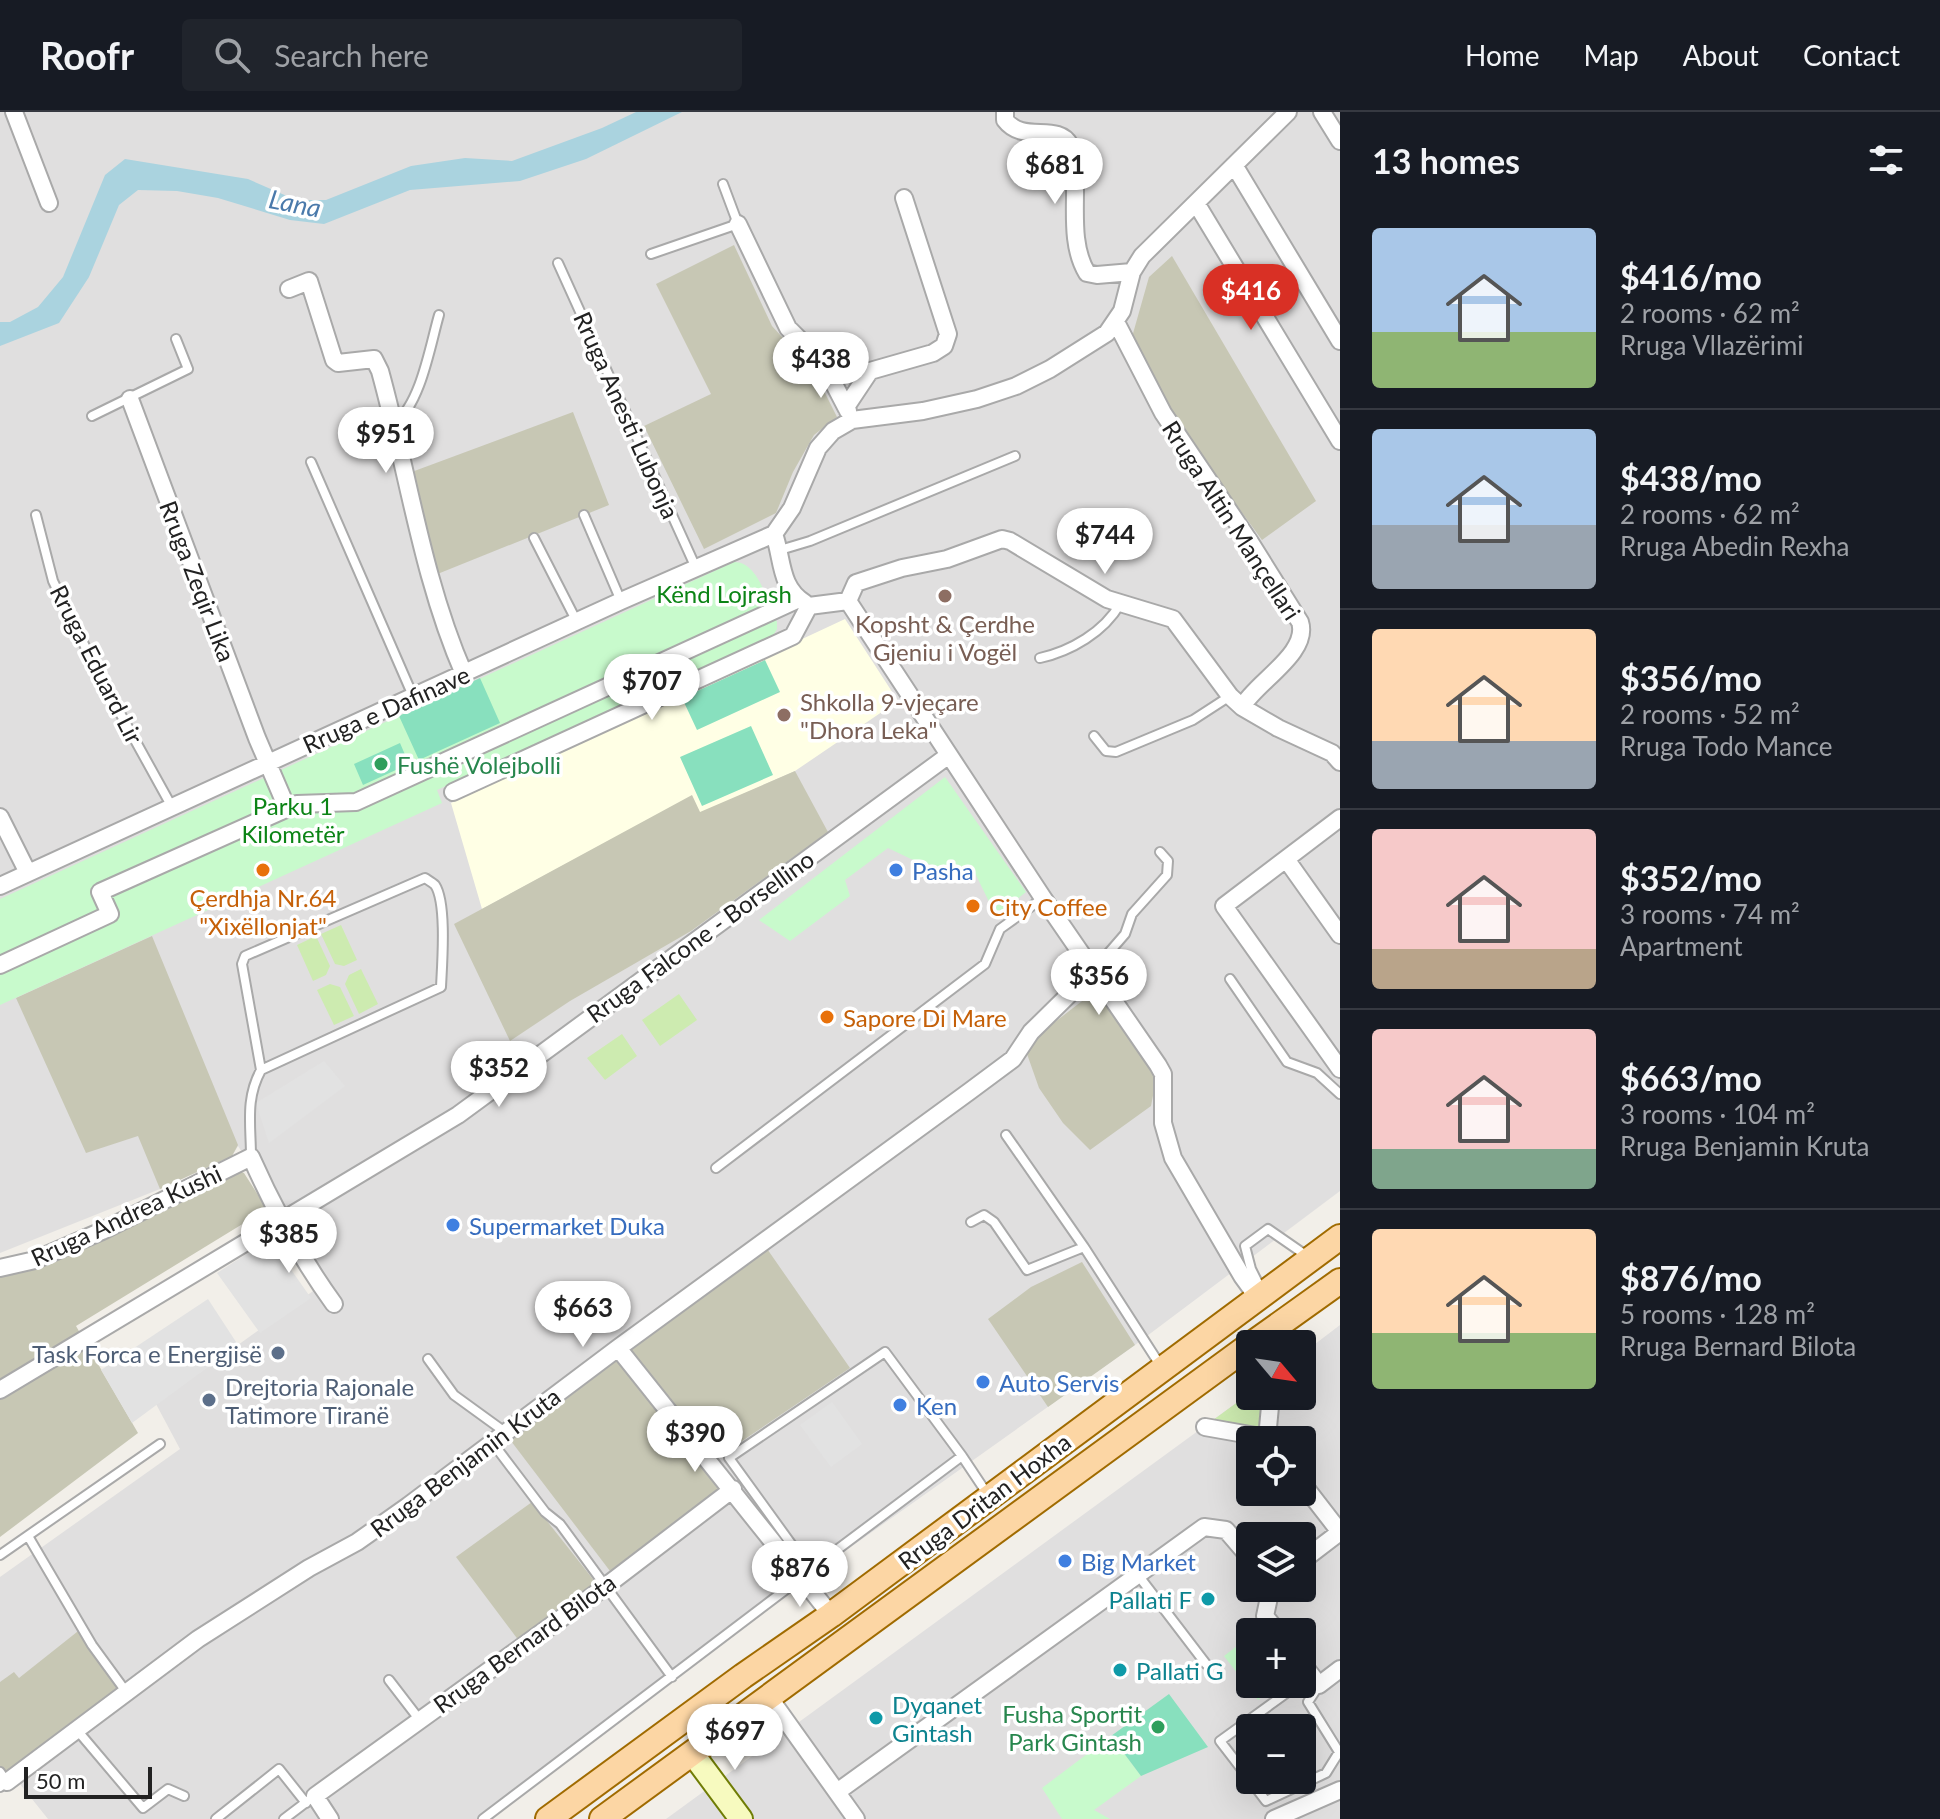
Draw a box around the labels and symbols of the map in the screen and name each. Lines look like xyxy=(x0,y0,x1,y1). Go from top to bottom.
pin: $681 xyxy=(1008,138,1102,206)
water label: Lana xyxy=(266,182,324,224)
pin: $416 xyxy=(1204,264,1298,332)
street label: Rruga Anesti Lubonja xyxy=(568,307,686,523)
pin: $438 xyxy=(774,332,868,400)
pin: $951 xyxy=(339,407,433,475)
street label: Rruga Altin Mançellari xyxy=(1157,415,1307,625)
street label: Rruga Zeqir Lika xyxy=(154,497,242,665)
pin: $744 xyxy=(1058,508,1152,576)
park label: Kënd Lojrash xyxy=(656,579,792,608)
street label: Rruga Eduard Lir xyxy=(45,580,150,748)
marker: Kopsht & Çerdhe Gjeniu i Vogël xyxy=(936,587,954,605)
place label: Kopsht & Çerdhe Gjeniu i Vogël xyxy=(855,609,1035,666)
pin: $707 xyxy=(605,654,699,722)
street label: Rruga e Dafinave xyxy=(298,659,474,759)
place label: Shkolla 9-vjeçare "Dhora Leka" xyxy=(800,687,979,744)
marker: Shkolla 9-vjeçare "Dhora Leka" xyxy=(775,706,793,724)
place label: Fushë Volejbolli xyxy=(397,750,561,779)
marker: Fushë Volejbolli xyxy=(372,755,390,773)
park label: Parku 1 Kilometër xyxy=(241,791,345,848)
street label: Rruga Falcone - Borsellino xyxy=(581,844,819,1028)
place label: Pasha xyxy=(912,856,974,885)
marker: Çerdhja Nr.64 "Xixëllonjat" xyxy=(254,861,272,879)
marker: Pasha xyxy=(887,861,905,879)
place label: Çerdhja Nr.64 "Xixëllonjat" xyxy=(190,883,336,940)
place label: City Coffee xyxy=(989,892,1107,921)
marker: City Coffee xyxy=(964,897,982,915)
pin: $356 xyxy=(1052,949,1146,1017)
place label: Sapore Di Mare xyxy=(843,1003,1007,1032)
marker: Sapore Di Mare xyxy=(818,1008,836,1026)
pin: $352 xyxy=(452,1041,546,1109)
street label: Rruga Andrea Kushi xyxy=(26,1158,226,1272)
pin: $385 xyxy=(242,1207,336,1275)
place label: Supermarket Duka xyxy=(469,1211,665,1240)
marker: Supermarket Duka xyxy=(444,1216,462,1234)
pin: $663 xyxy=(536,1281,630,1349)
north arrow xyxy=(1236,1330,1316,1410)
place label: Task Forca e Energjisë xyxy=(32,1339,262,1368)
marker: Task Forca e Energjisë xyxy=(269,1344,287,1362)
place label: Auto Servis xyxy=(999,1368,1120,1397)
place label: Drejtoria Rajonale Tatimore Tiranë xyxy=(225,1372,414,1429)
marker: Auto Servis xyxy=(974,1373,992,1391)
street label: Rruga Benjamin Kruta xyxy=(364,1381,566,1543)
marker: Drejtoria Rajonale Tatimore Tiranë xyxy=(200,1391,218,1409)
place label: Ken xyxy=(916,1391,957,1420)
marker: Ken xyxy=(891,1396,909,1414)
pin: $390 xyxy=(648,1406,742,1474)
street label: Rruga Dritan Hoxha xyxy=(892,1427,1076,1575)
pin: $876 xyxy=(753,1541,847,1609)
place label: Big Market xyxy=(1081,1547,1196,1576)
marker: Big Market xyxy=(1056,1552,1074,1570)
street label: Rruga Bernard Bilota xyxy=(427,1567,621,1719)
place label: Pallati F xyxy=(1108,1585,1192,1614)
marker: Pallati F xyxy=(1199,1590,1217,1608)
place label: Pallati G xyxy=(1136,1656,1224,1685)
marker: Pallati G xyxy=(1111,1661,1129,1679)
place label: Dyqanet Gintash xyxy=(892,1690,983,1747)
place label: Fusha Sportit Park Gintash xyxy=(1002,1699,1142,1756)
pin: $697 xyxy=(688,1704,782,1772)
marker: Dyqanet Gintash xyxy=(867,1709,885,1727)
marker: Fusha Sportit Park Gintash xyxy=(1149,1718,1167,1736)
scale bar xyxy=(24,1763,152,1799)

